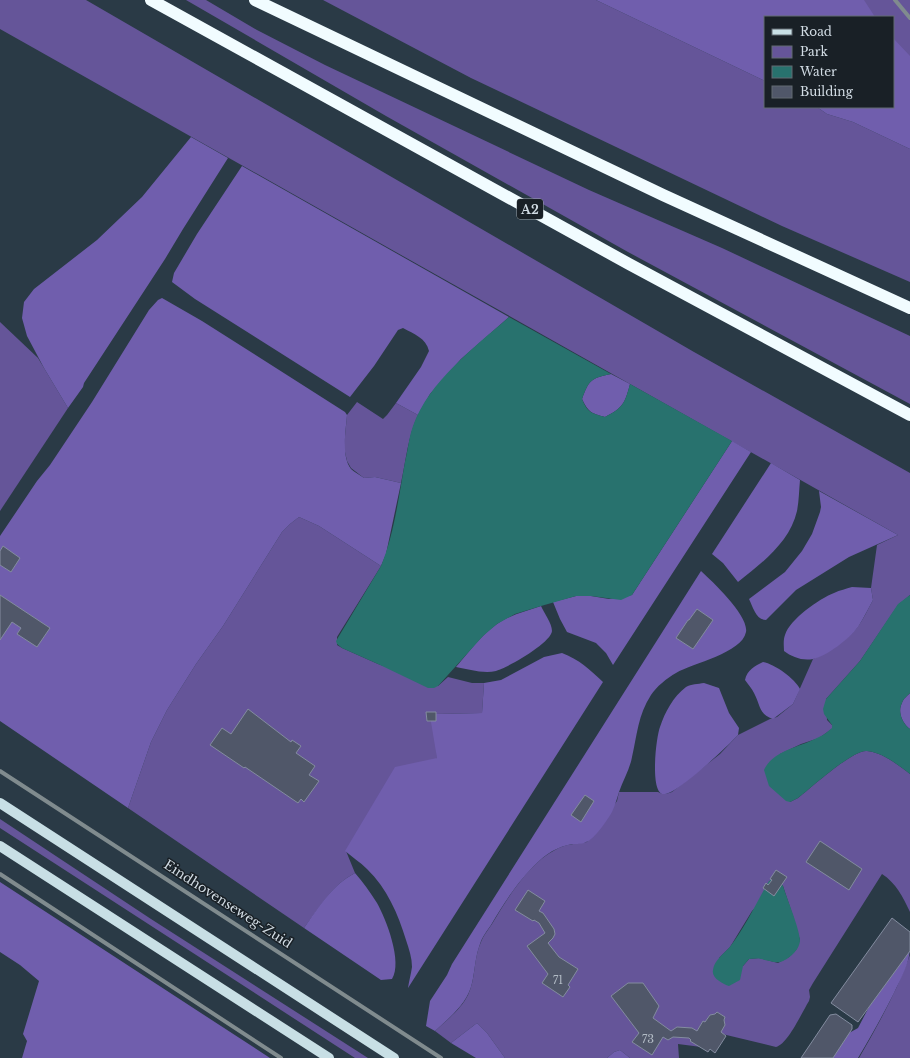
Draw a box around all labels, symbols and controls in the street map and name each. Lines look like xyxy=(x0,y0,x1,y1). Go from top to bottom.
legend xyxy=(764,16,894,108)
text: Road xyxy=(800,24,832,39)
text: Park xyxy=(800,44,828,59)
text: Water xyxy=(799,64,837,79)
text: Building xyxy=(800,84,854,99)
road number: A2 xyxy=(517,199,543,219)
street label: Eindhovenseweg-Zuid xyxy=(161,856,296,952)
house number: 71 xyxy=(553,973,563,987)
house number: 73 xyxy=(642,1032,654,1046)

